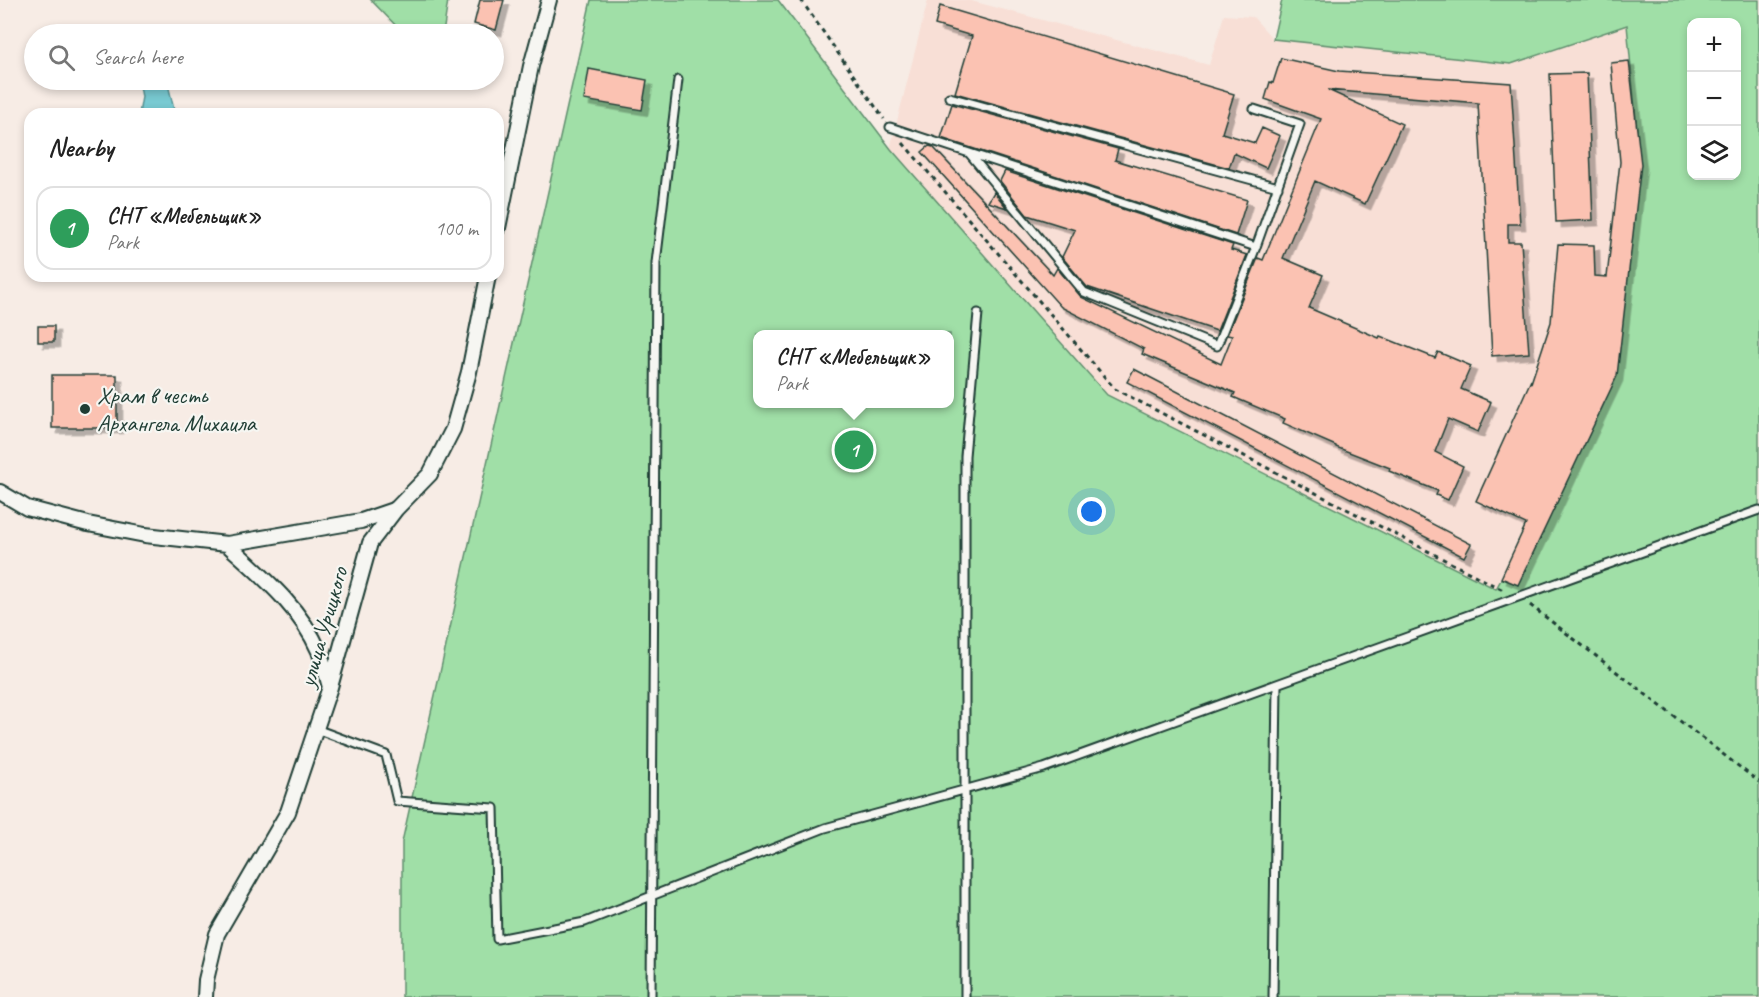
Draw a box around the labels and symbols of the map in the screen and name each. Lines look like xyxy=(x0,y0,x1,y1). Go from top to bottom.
place label: Храм в честь Архангела Михаила xyxy=(97,380,258,438)
marker: Храм в честь Архангела Михаила xyxy=(78,402,92,416)
pin: 1 xyxy=(834,428,874,472)
your location xyxy=(1077,497,1106,526)
street label: улица Урицкого xyxy=(291,562,355,692)

